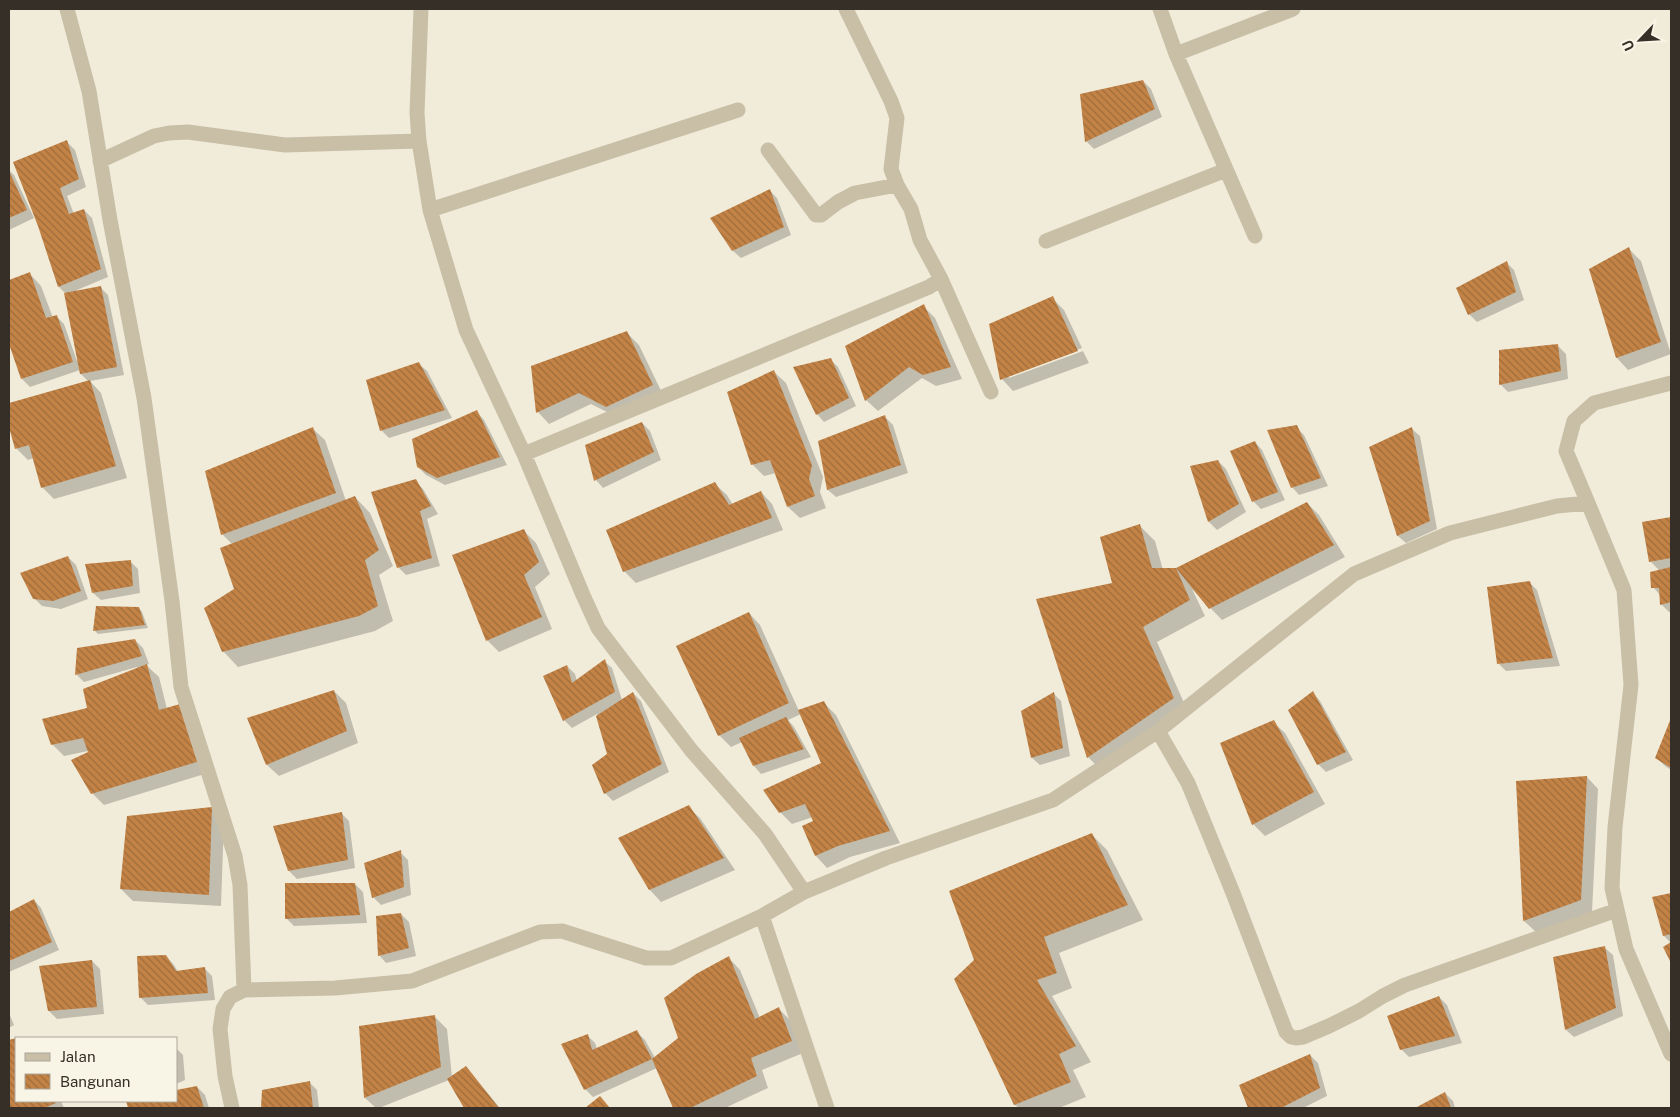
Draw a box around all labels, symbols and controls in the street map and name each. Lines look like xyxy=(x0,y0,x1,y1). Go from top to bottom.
north arrow xyxy=(1615,15,1665,65)
text: U xyxy=(1619,38,1638,53)
legend xyxy=(15,1037,178,1102)
text: Jalan xyxy=(60,1048,96,1065)
text: Bangunan xyxy=(60,1073,131,1090)

